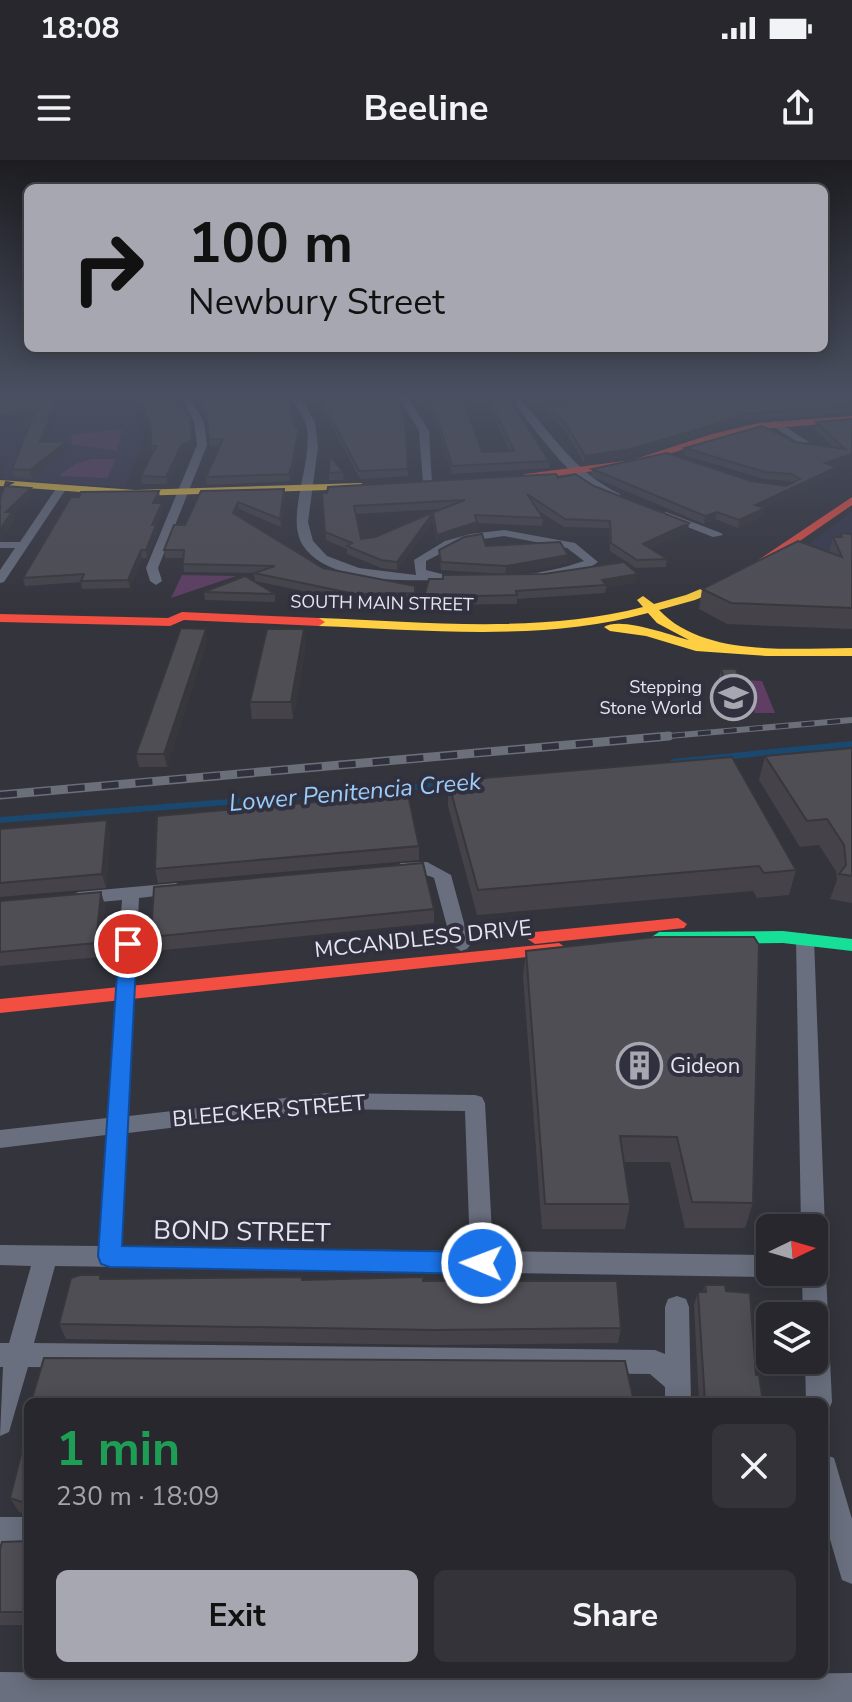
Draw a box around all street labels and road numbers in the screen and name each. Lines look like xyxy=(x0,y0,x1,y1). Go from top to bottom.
street label: SOUTH MAIN STREET xyxy=(290,589,474,617)
street label: MCCANDLESS DRIVE xyxy=(313,913,533,965)
street label: BLEECKER STREET xyxy=(171,1088,368,1134)
street label: BOND STREET xyxy=(153,1212,331,1251)

